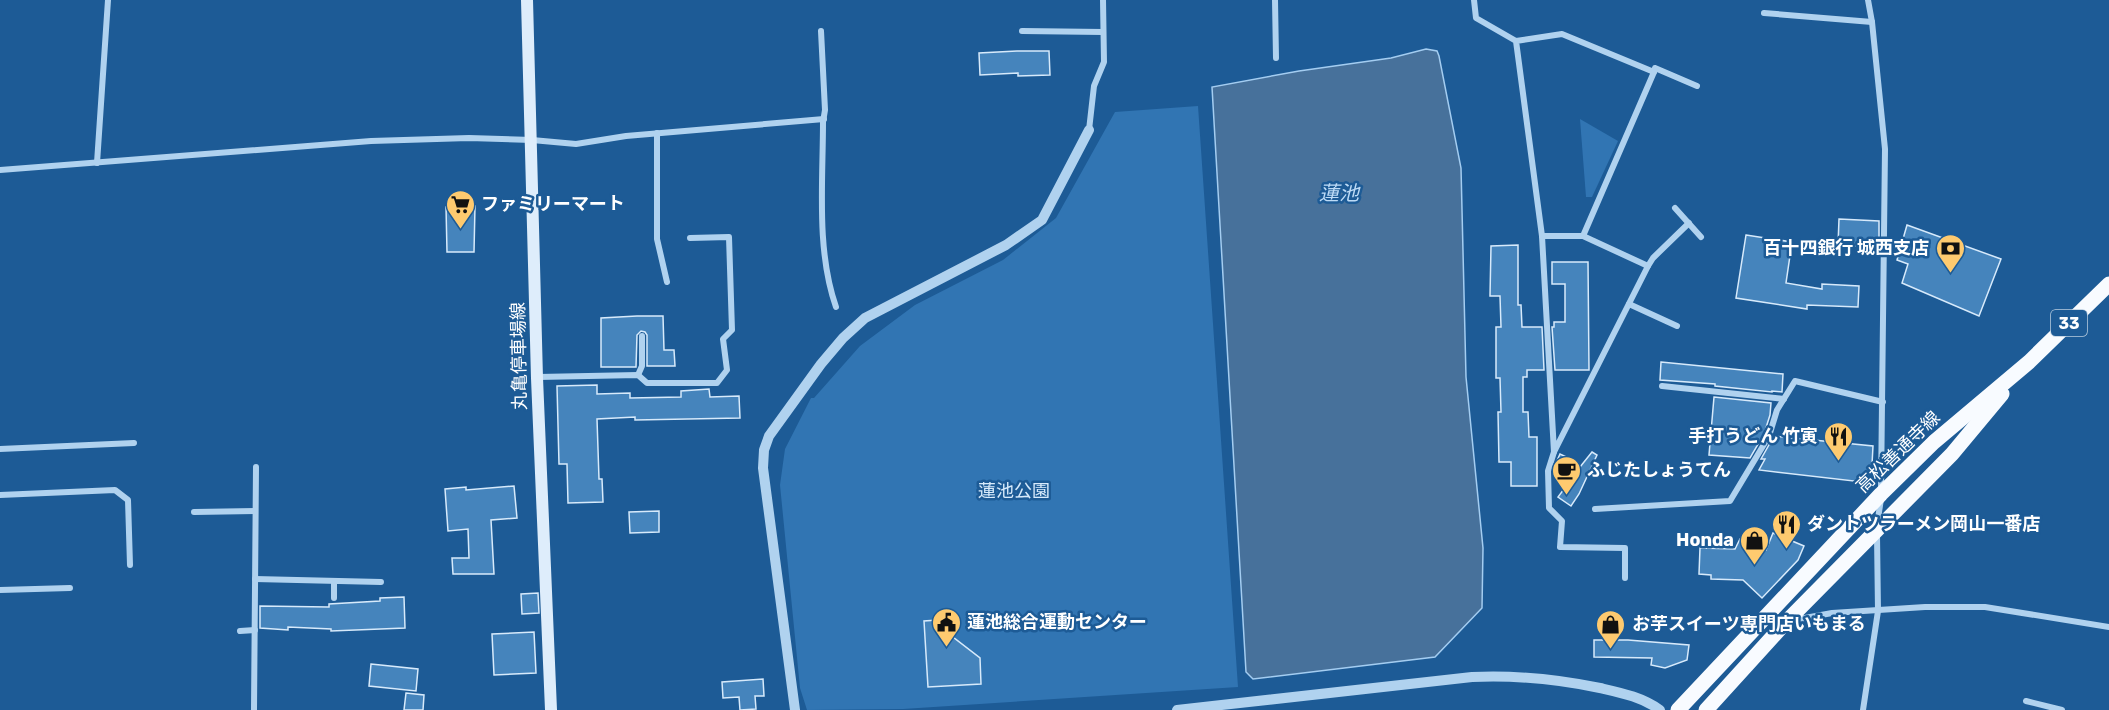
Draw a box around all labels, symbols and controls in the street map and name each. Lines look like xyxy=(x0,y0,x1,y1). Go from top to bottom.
water label: 蓮池 xyxy=(1319,181,1361,205)
supermarket icon: ファミリーマート xyxy=(444,188,476,230)
place label: ファミリーマート xyxy=(481,193,625,215)
bank icon: 百十四銀行 城西支店 xyxy=(1934,232,1966,274)
place label: 百十四銀行 城西支店 xyxy=(1763,237,1929,259)
street label: 丸亀停車場線 xyxy=(507,302,531,410)
road number: 33 xyxy=(2051,310,2087,336)
street label: 高松善通寺線 xyxy=(1852,407,1944,497)
restaurant icon: 手打うどん 竹寅 xyxy=(1823,420,1855,462)
place label: 手打うどん 竹寅 xyxy=(1688,425,1818,447)
cafe icon: ふじたしょうてん xyxy=(1550,454,1582,496)
place label: ふじたしょうてん xyxy=(1587,459,1731,481)
park label: 蓮池公園 xyxy=(978,480,1050,502)
restaurant icon: ダントツラーメン岡山一番店 xyxy=(1770,508,1802,550)
place label: ダントツラーメン岡山一番店 xyxy=(1807,513,2040,535)
shop icon: Honda xyxy=(1739,524,1771,566)
place label: Honda xyxy=(1676,529,1734,551)
public building icon: 蓮池総合運動センター xyxy=(930,606,962,648)
shop icon: お芋スイーツ専門店いもまる xyxy=(1595,608,1627,650)
place label: 蓮池総合運動センター xyxy=(967,611,1147,633)
place label: お芋スイーツ専門店いもまる xyxy=(1632,613,1866,635)

